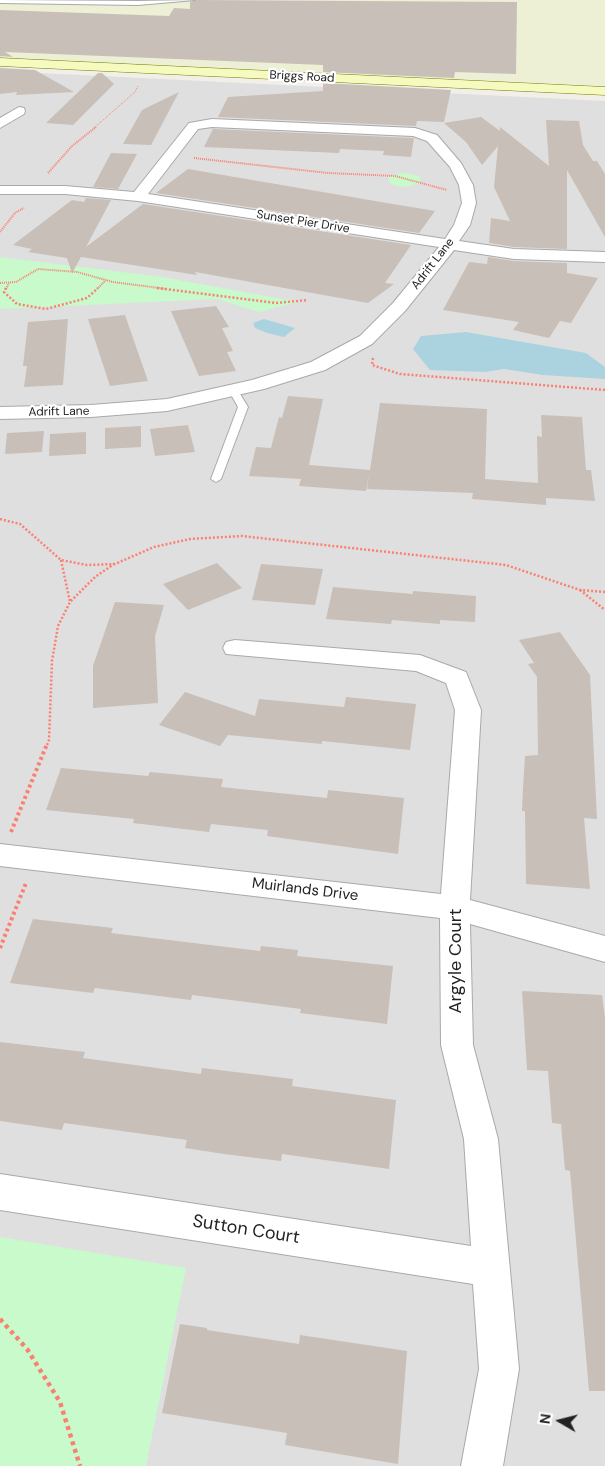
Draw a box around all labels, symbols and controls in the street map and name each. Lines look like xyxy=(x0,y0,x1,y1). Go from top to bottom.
street label: Briggs Road xyxy=(269,68,335,86)
street label: Sunset Pier Drive xyxy=(255,208,351,236)
street label: Adrift Lane xyxy=(409,236,457,292)
street label: Adrift Lane xyxy=(28,404,90,420)
street label: Muirlands Drive xyxy=(251,875,359,905)
street label: Argyle Court xyxy=(445,908,467,1014)
street label: Sutton Court xyxy=(191,1211,301,1249)
north arrow xyxy=(535,1396,585,1446)
text: N xyxy=(536,1413,555,1425)

